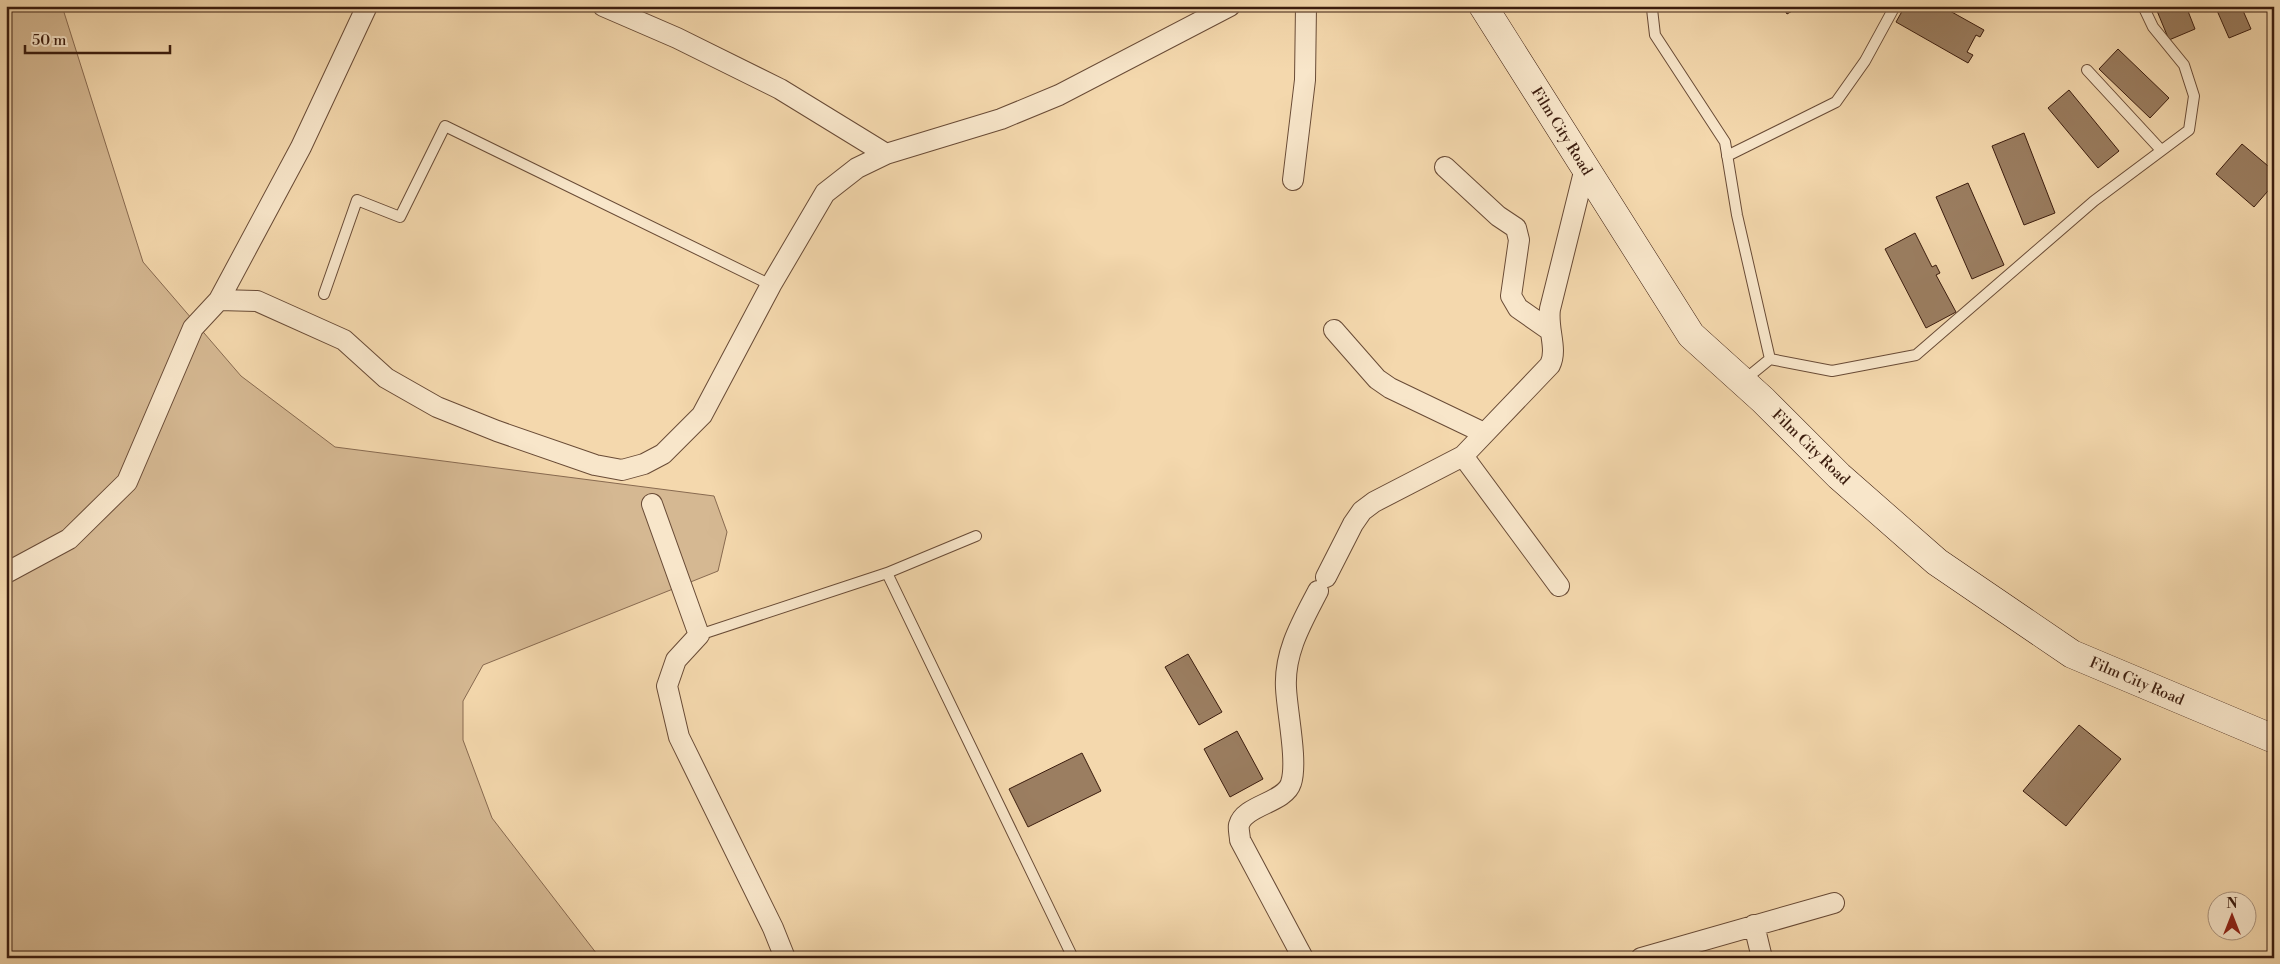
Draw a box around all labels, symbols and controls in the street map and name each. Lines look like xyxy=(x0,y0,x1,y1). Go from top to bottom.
scale bar xyxy=(25,22,170,54)
text: 50 m xyxy=(32,31,66,50)
street label: Film City Road xyxy=(1527,83,1597,179)
street label: Film City Road xyxy=(1768,405,1854,490)
street label: Film City Road xyxy=(2087,653,2187,710)
north arrow xyxy=(2208,892,2258,942)
text: N xyxy=(2226,895,2238,913)

